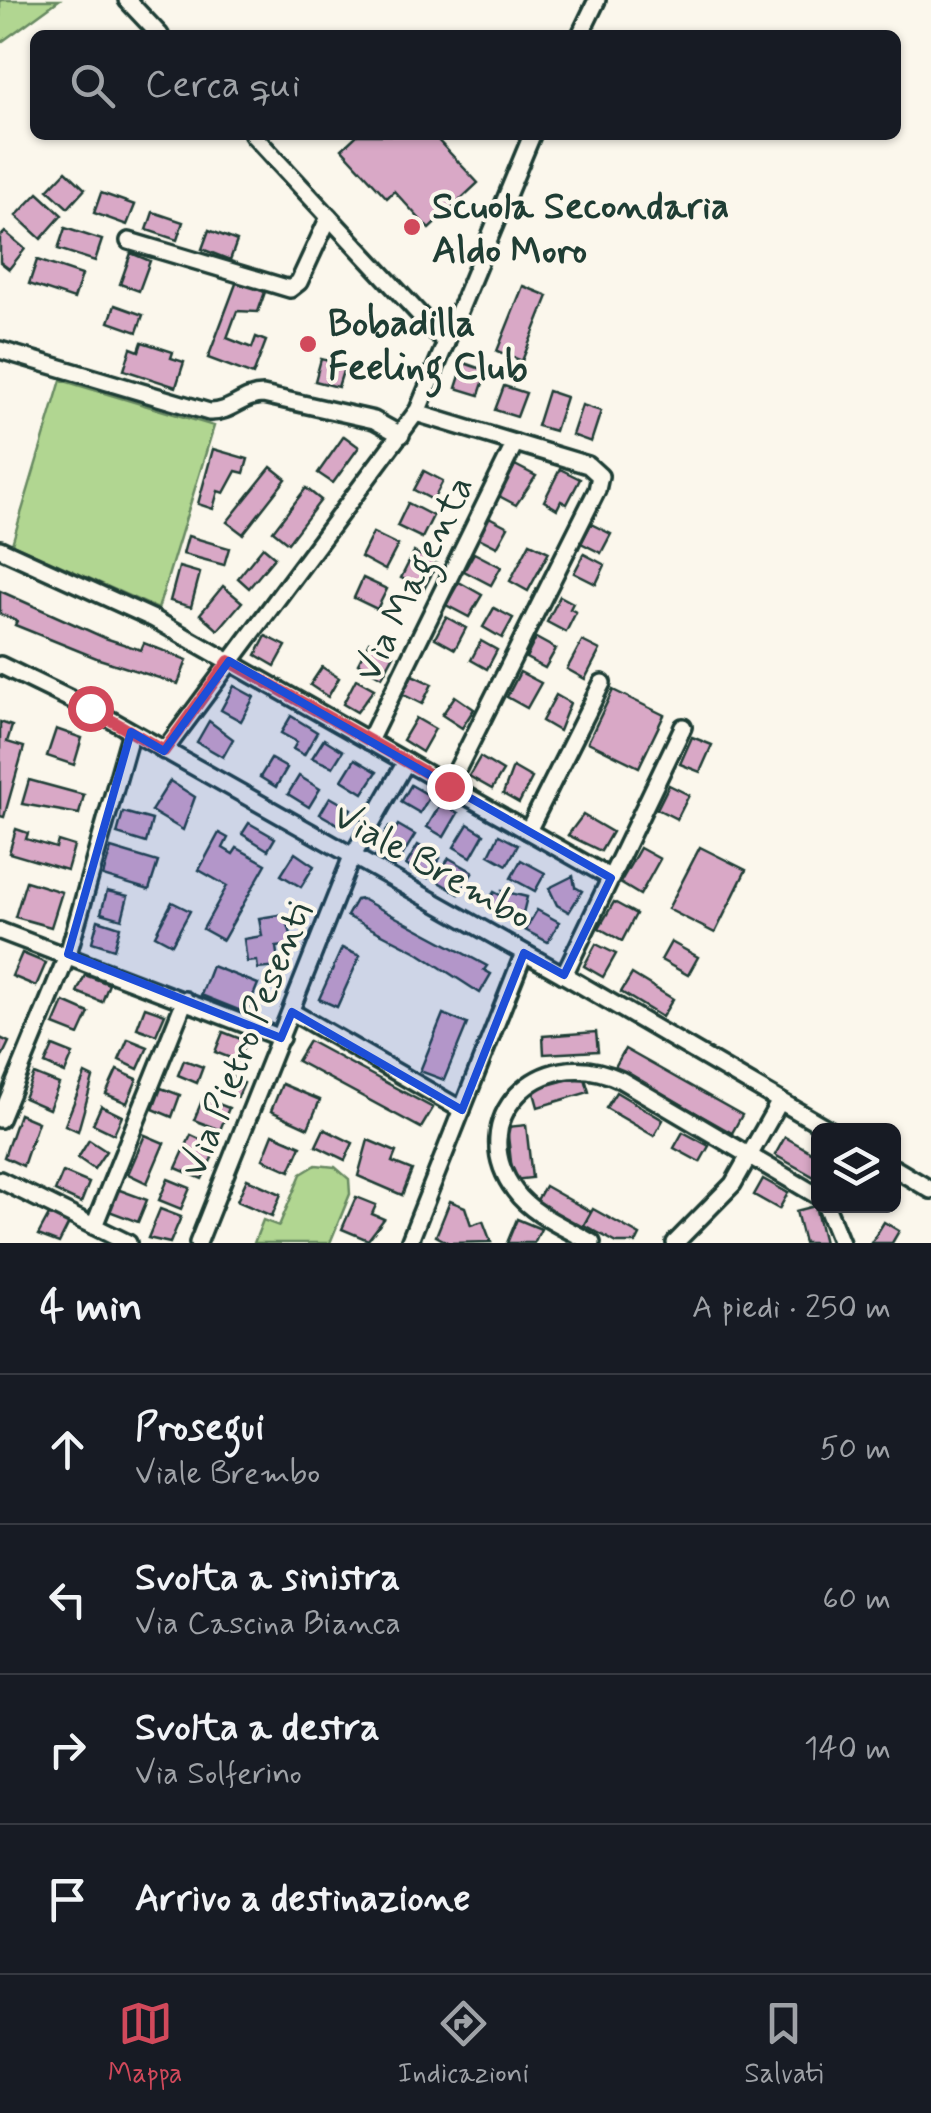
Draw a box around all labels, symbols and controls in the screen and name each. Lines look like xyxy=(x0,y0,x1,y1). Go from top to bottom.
search box xyxy=(30,30,901,140)
icon: search xyxy=(65,58,120,113)
text: Cerca qui xyxy=(145,61,300,110)
place label: Scuola Secondaria Aldo Moro xyxy=(432,183,729,276)
marker: Scuola Secondaria Aldo Moro xyxy=(401,216,423,238)
place label: Bobadilla Feeling Club xyxy=(328,300,528,398)
marker: Bobadilla Feeling Club xyxy=(297,333,319,355)
street label: Via Magenta xyxy=(344,468,490,692)
route start xyxy=(68,686,114,732)
route end xyxy=(427,764,473,810)
street label: Viale Brembo xyxy=(324,792,540,942)
street label: Via Pietro Pesenti xyxy=(170,895,325,1185)
map controls xyxy=(811,1123,901,1213)
button: layers xyxy=(811,1123,901,1213)
text: 4 min xyxy=(40,1281,142,1336)
text: A piedi · 250 m xyxy=(692,1287,891,1329)
text: Prosegui xyxy=(135,1404,264,1453)
icon: ahead xyxy=(40,1422,95,1477)
text: 50 m xyxy=(819,1428,891,1470)
text: Viale Brembo xyxy=(135,1453,320,1495)
text: Svolta a sinistra xyxy=(135,1554,400,1603)
icon: left xyxy=(40,1572,95,1627)
text: 60 m xyxy=(822,1578,891,1620)
text: Via Cascina Bianca xyxy=(135,1603,401,1645)
text: Svolta a destra xyxy=(135,1704,380,1753)
icon: right xyxy=(40,1722,95,1777)
text: 140 m xyxy=(804,1728,891,1770)
text: Via Solferino xyxy=(135,1753,302,1795)
icon: arrive xyxy=(40,1872,95,1927)
text: Arrivo a destinazione xyxy=(135,1875,471,1924)
tab: Mappa xyxy=(108,1996,183,2093)
tab: Indicazioni xyxy=(398,1996,529,2093)
tab: Salvati xyxy=(744,1996,823,2093)

